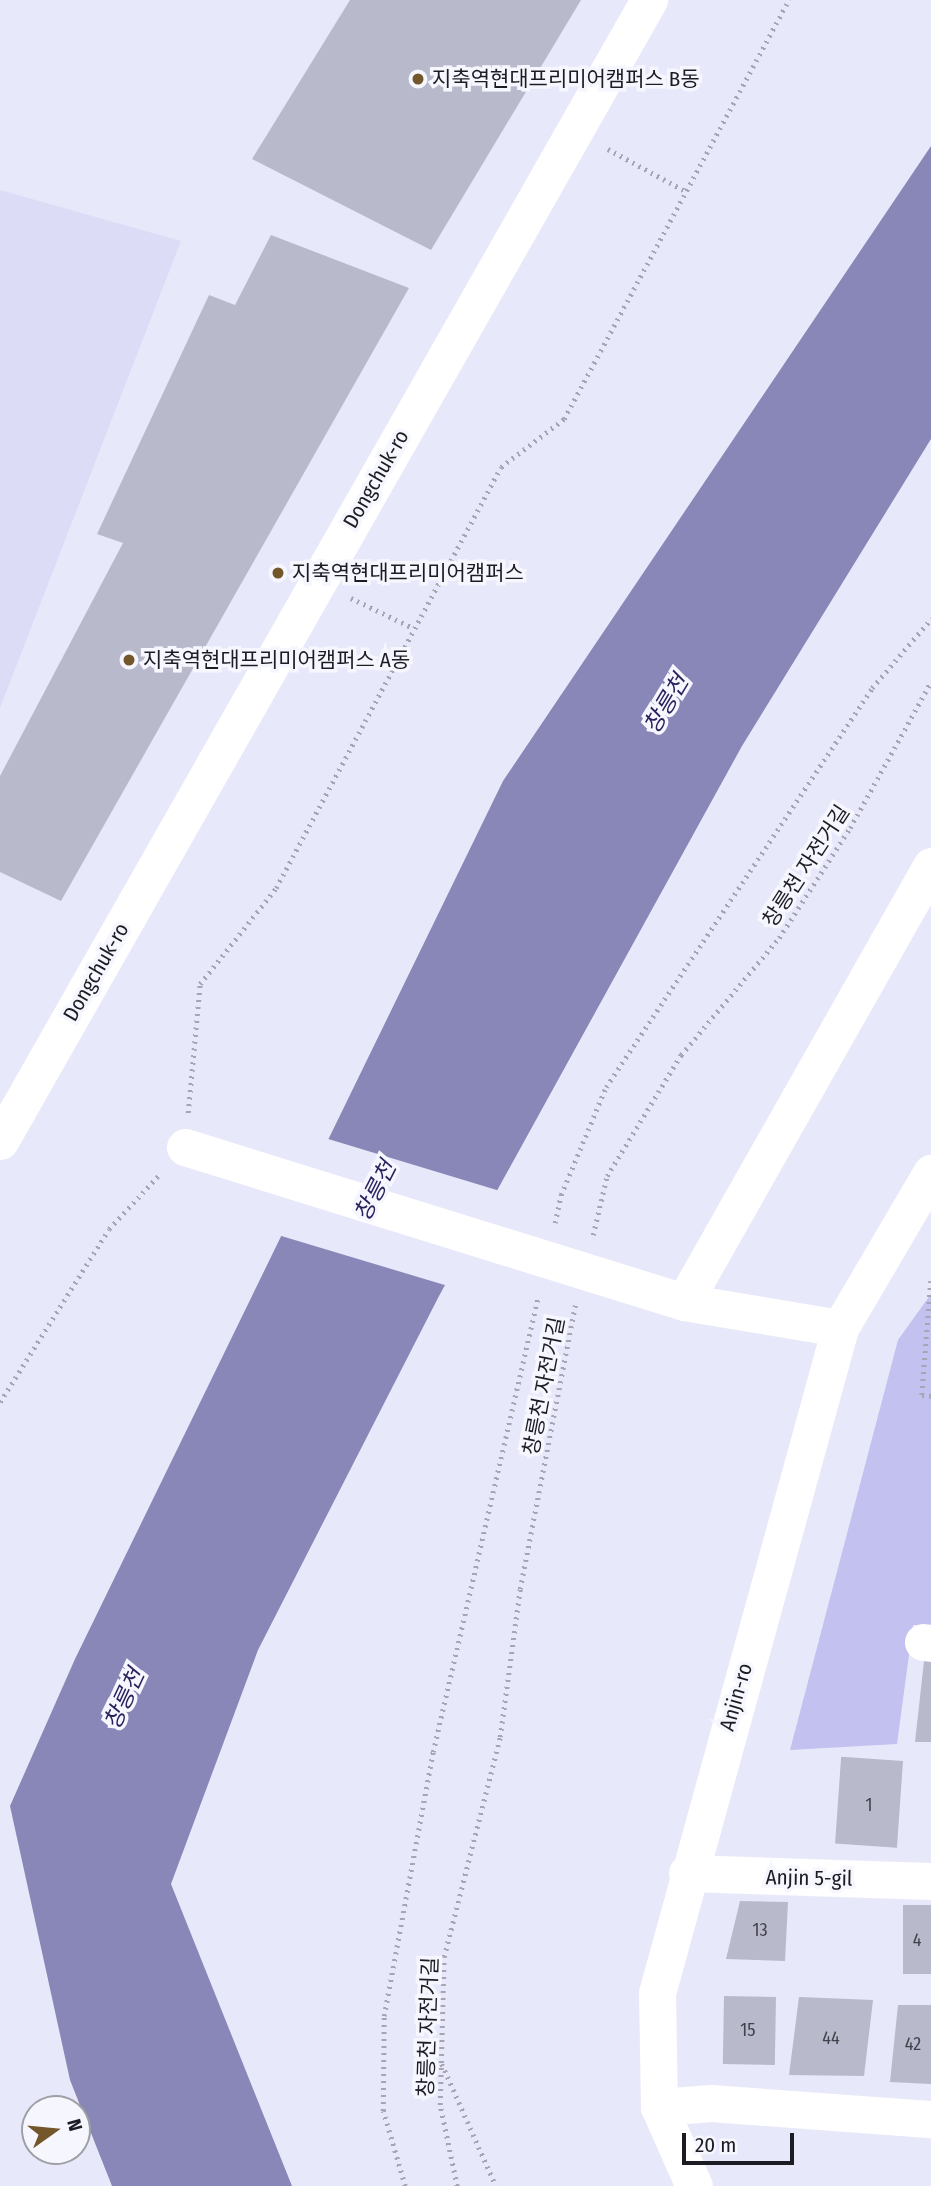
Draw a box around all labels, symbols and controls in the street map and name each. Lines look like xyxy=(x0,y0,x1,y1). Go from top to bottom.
place label: 지축역현대프리미어캠퍼스 B동 xyxy=(432,66,700,92)
marker: 지축역현대프리미어캠퍼스 B동 xyxy=(410,71,426,87)
street label: Dongchuk-ro xyxy=(338,425,414,533)
place label: 지축역현대프리미어캠퍼스 xyxy=(292,560,524,586)
marker: 지축역현대프리미어캠퍼스 xyxy=(270,565,286,581)
place label: 지축역현대프리미어캠퍼스 A동 xyxy=(143,647,410,673)
marker: 지축역현대프리미어캠퍼스 A동 xyxy=(121,652,137,668)
water label: 창릉천 xyxy=(638,670,694,738)
street label: 창릉천 자전거길 xyxy=(757,800,855,932)
street label: Dongchuk-ro xyxy=(58,918,134,1026)
water label: 창릉천 xyxy=(348,1156,402,1226)
street label: 창릉천 자전거길 xyxy=(518,1315,570,1457)
street label: Anjin-ro xyxy=(714,1660,758,1734)
water label: 창릉천 xyxy=(98,1664,150,1734)
house number: 1 xyxy=(865,1794,873,1816)
street label: Anjin 5-gil xyxy=(765,1865,853,1891)
house number: 13 xyxy=(752,1919,768,1941)
house number: 4 xyxy=(913,1929,921,1951)
street label: 창릉천 자전거길 xyxy=(413,1957,443,2097)
house number: 15 xyxy=(740,2019,756,2041)
house number: 44 xyxy=(822,2027,840,2049)
house number: 42 xyxy=(905,2033,921,2055)
north arrow xyxy=(21,2095,91,2165)
text: N xyxy=(62,2116,87,2133)
scale bar xyxy=(686,2120,798,2164)
text: 20 m xyxy=(695,2132,736,2158)

